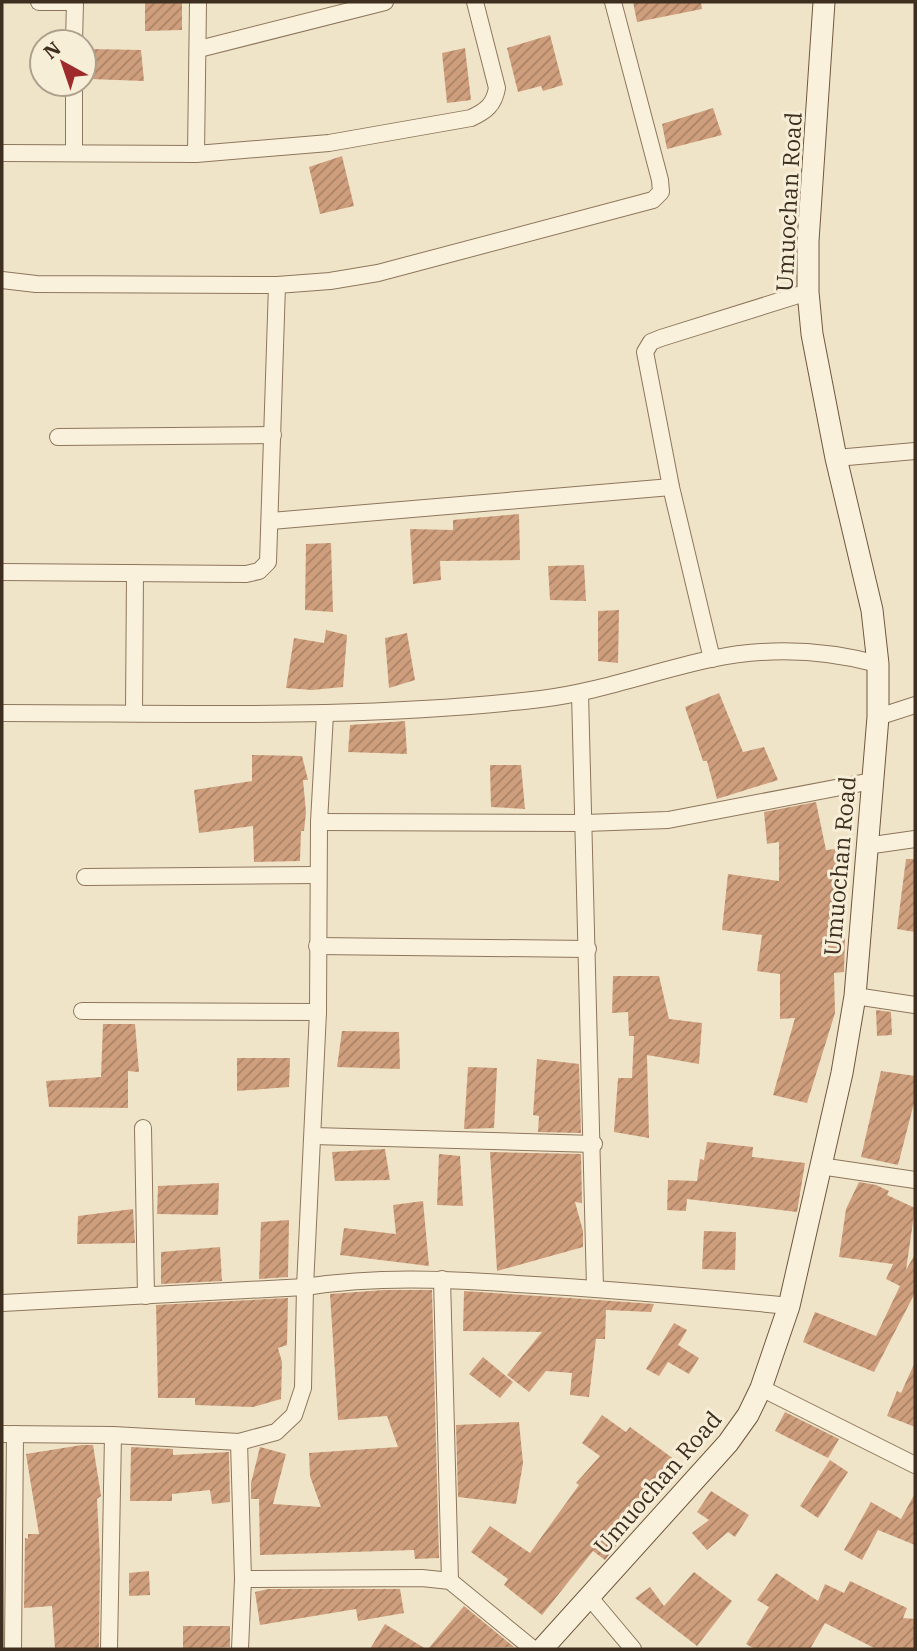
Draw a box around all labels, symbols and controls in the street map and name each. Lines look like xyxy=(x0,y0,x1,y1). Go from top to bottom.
north arrow xyxy=(28,28,98,98)
text: N xyxy=(39,36,66,64)
street label: Umuochan Road xyxy=(768,111,808,293)
street label: Umuochan Road xyxy=(816,775,862,957)
street label: Umuochan Road xyxy=(587,1404,727,1560)

